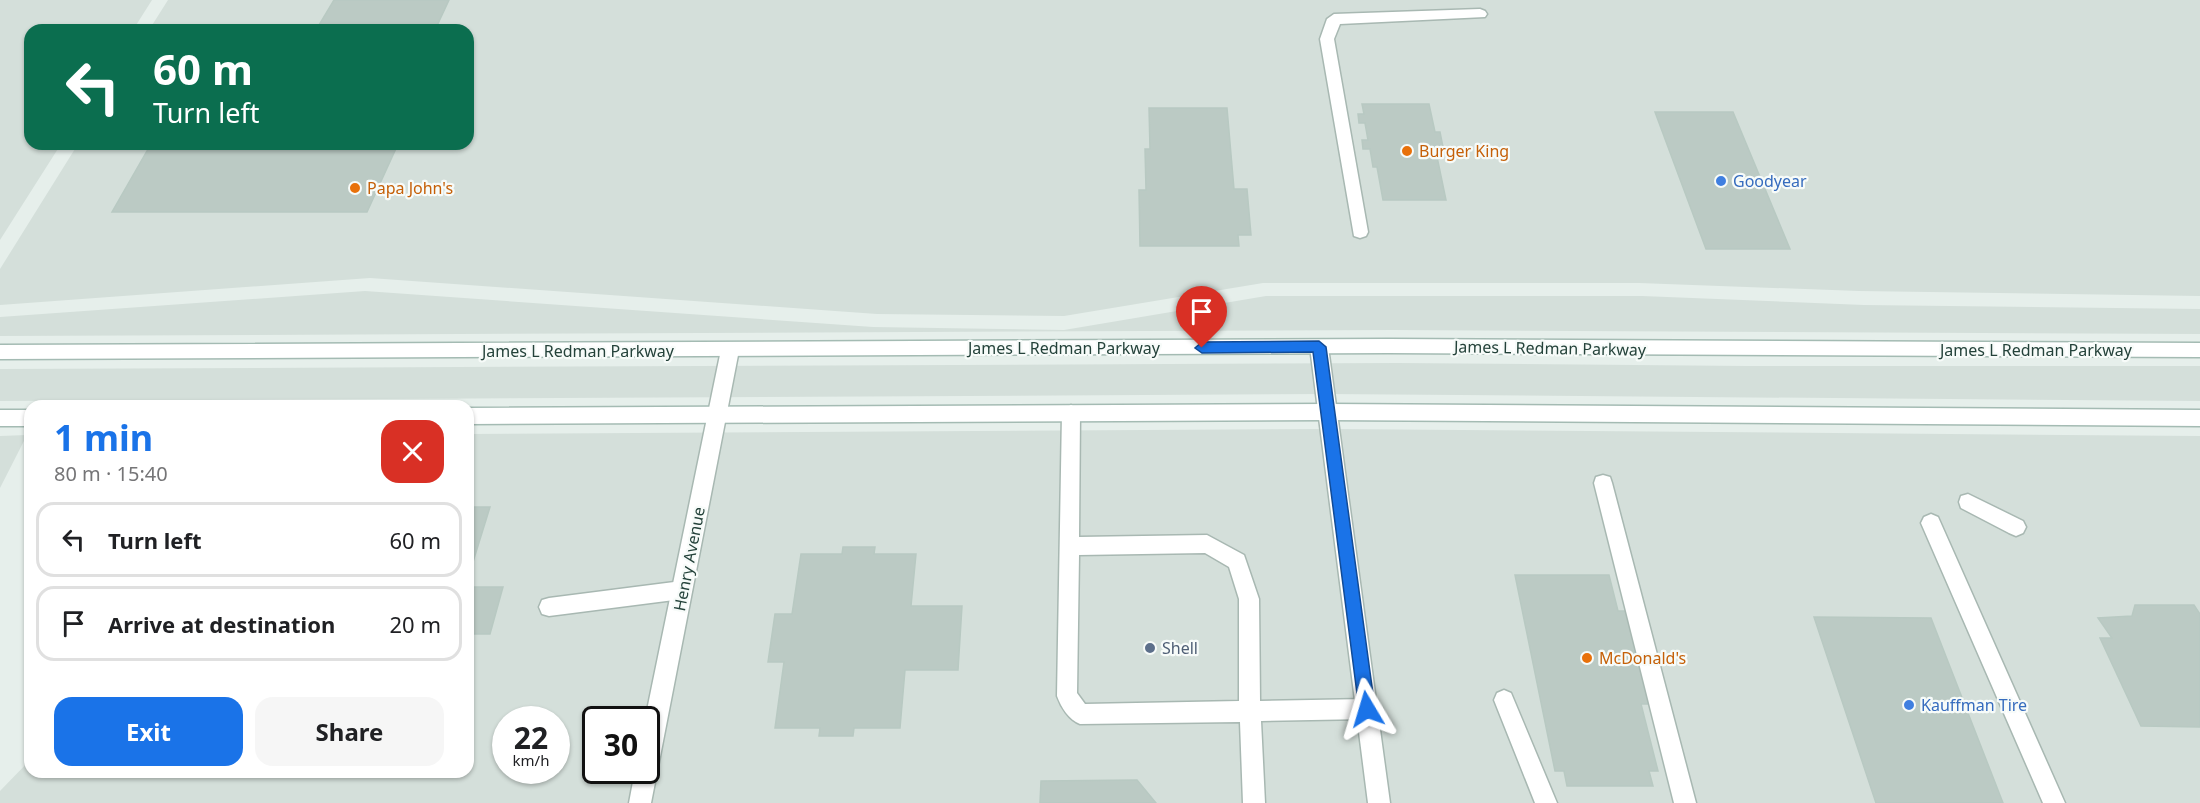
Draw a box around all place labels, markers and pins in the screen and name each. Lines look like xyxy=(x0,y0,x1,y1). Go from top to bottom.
place label: Burger King xyxy=(1419,140,1509,162)
marker: Burger King xyxy=(1400,144,1414,158)
place label: Goodyear xyxy=(1733,170,1807,192)
marker: Goodyear xyxy=(1714,174,1728,188)
place label: Papa John's xyxy=(367,177,453,199)
marker: Papa John's xyxy=(348,181,362,195)
pin xyxy=(1176,286,1227,348)
place label: Shell xyxy=(1162,637,1198,659)
marker: Shell xyxy=(1143,641,1157,655)
place label: McDonald's xyxy=(1599,647,1686,669)
marker: McDonald's xyxy=(1580,651,1594,665)
place label: Kauffman Tire xyxy=(1921,694,2027,716)
marker: Kauffman Tire xyxy=(1902,698,1916,712)

